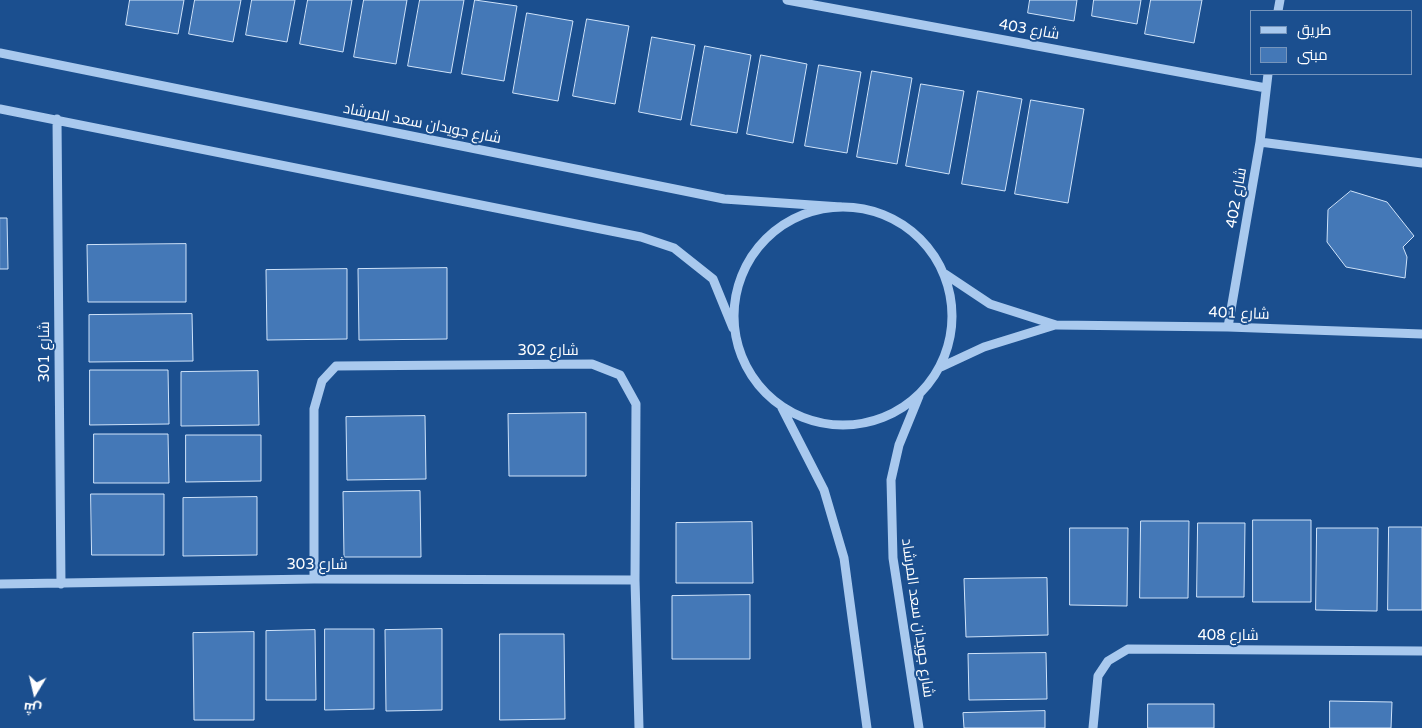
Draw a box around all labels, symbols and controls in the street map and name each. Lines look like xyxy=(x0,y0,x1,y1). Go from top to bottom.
legend xyxy=(1250,10,1412,75)
street label: شارع 403 xyxy=(997,16,1061,44)
text: طريق xyxy=(1297,21,1331,39)
text: مبنى xyxy=(1297,46,1328,64)
street label: شارع جويدان سعد المرشاد xyxy=(341,100,503,148)
street label: شارع 402 xyxy=(1223,166,1251,230)
street label: شارع 401 xyxy=(1208,304,1270,324)
street label: شارع 301 xyxy=(36,321,54,383)
street label: شارع 302 xyxy=(517,342,579,360)
street label: شارع جويدان سعد المرشاد xyxy=(897,537,937,699)
street label: شارع 303 xyxy=(286,556,348,574)
street label: شارع 408 xyxy=(1197,627,1259,645)
north arrow xyxy=(10,668,60,718)
text: ش xyxy=(22,699,43,718)

